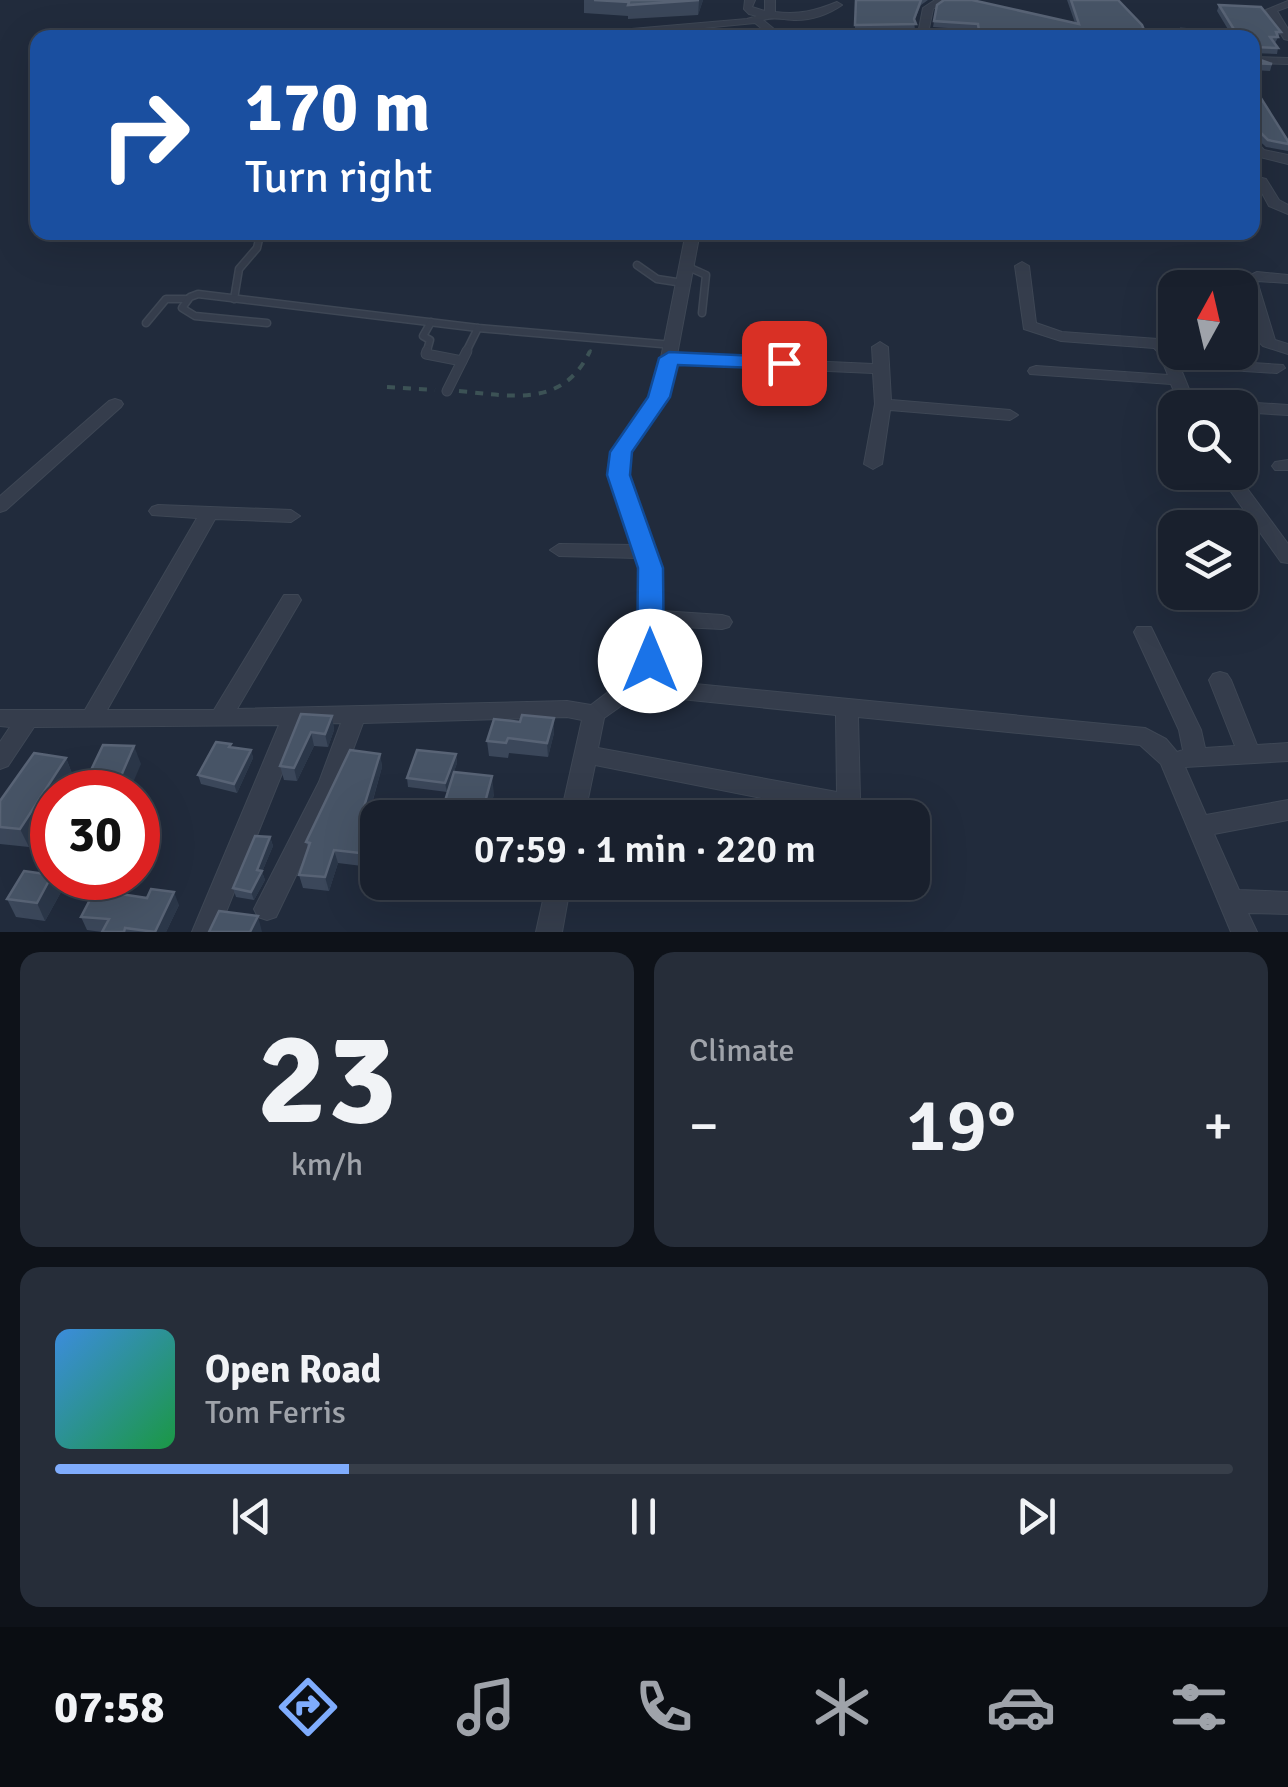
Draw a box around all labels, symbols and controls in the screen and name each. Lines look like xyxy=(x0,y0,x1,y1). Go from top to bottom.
text: 170 m xyxy=(245,64,430,150)
icon: right xyxy=(80,70,210,200)
text: Turn right xyxy=(245,150,433,205)
north arrow xyxy=(1158,270,1258,370)
map controls xyxy=(1158,270,1258,610)
pin xyxy=(742,321,827,406)
icon: arrive xyxy=(757,336,812,391)
button: search xyxy=(1158,390,1258,490)
button: layers xyxy=(1158,510,1258,610)
position arrow xyxy=(598,609,702,713)
speed limit sign: 30 xyxy=(30,770,160,900)
text: 07:59 · 1 min · 220 m xyxy=(474,826,816,873)
text: 23 xyxy=(257,1000,397,1160)
text: Climate xyxy=(689,1031,795,1070)
text: 19° xyxy=(906,1079,1016,1172)
text: − xyxy=(689,1092,719,1160)
text: + xyxy=(1203,1092,1233,1160)
text: km/h xyxy=(291,1145,363,1184)
text: Open Road xyxy=(205,1346,381,1393)
text: Tom Ferris xyxy=(205,1393,346,1432)
icon: previous xyxy=(224,1489,279,1544)
icon: pause xyxy=(616,1489,671,1544)
icon: next xyxy=(1009,1489,1064,1544)
icon: directions xyxy=(273,1672,343,1742)
icon: music xyxy=(451,1672,521,1742)
icon: phone xyxy=(629,1672,699,1742)
icon: climate xyxy=(807,1672,877,1742)
icon: car xyxy=(986,1672,1056,1742)
icon: filters xyxy=(1164,1672,1234,1742)
text: 07:58 xyxy=(54,1680,165,1735)

